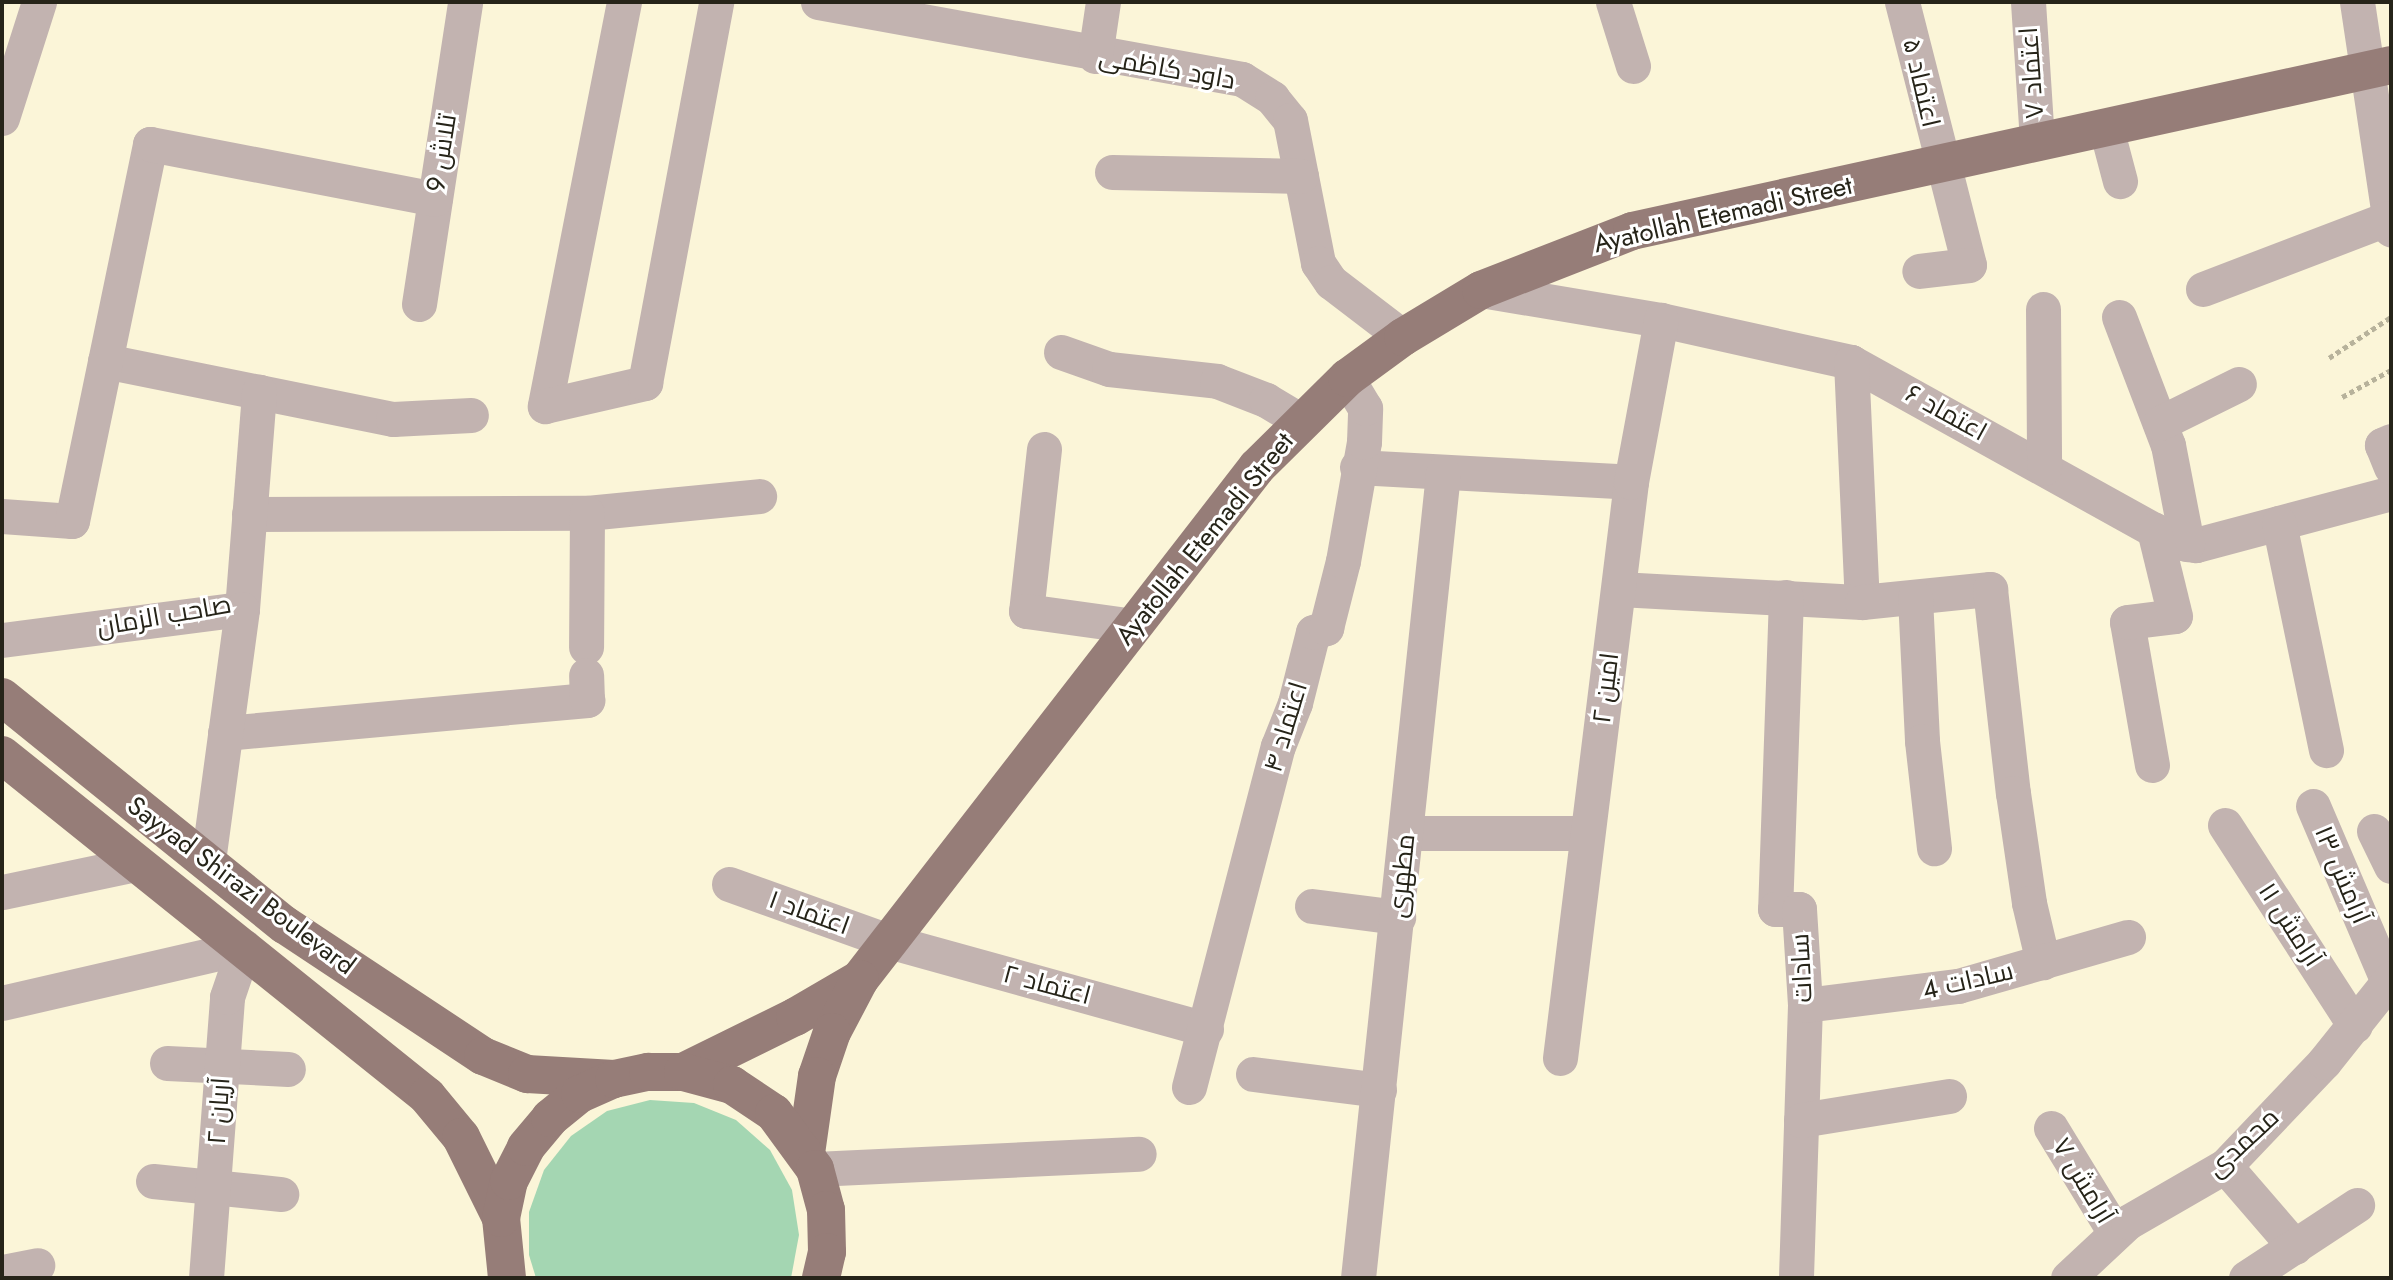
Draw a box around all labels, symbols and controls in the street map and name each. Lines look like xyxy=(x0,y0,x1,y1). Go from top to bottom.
street label: اعتماد ۷ xyxy=(2013,26,2051,120)
street label: اعتماد ۵ xyxy=(1896,36,1946,130)
street label: داود کاظمی xyxy=(1096,42,1238,96)
street label: تلاش 9 xyxy=(420,112,464,194)
street label: Ayatollah Etemadi Street xyxy=(1591,170,1855,260)
street label: اعتماد ۶ xyxy=(1900,378,1992,448)
street label: Ayatollah Etemadi Street xyxy=(1110,426,1300,652)
street label: صاحب الزمان xyxy=(94,589,234,643)
street label: امین ۲ xyxy=(1586,651,1626,725)
street label: اعتماد ۴ xyxy=(1258,678,1314,776)
street label: Sayyad Shirazi Boulevard xyxy=(121,790,361,982)
street label: آرامش ۱۳ xyxy=(2307,821,2377,929)
street label: مطهری xyxy=(1382,832,1422,920)
street label: آرامش ۱۱ xyxy=(2251,877,2329,973)
street label: اعتماد ۱ xyxy=(764,884,854,942)
street label: سادات xyxy=(1785,933,1819,1003)
street label: سادات 4 xyxy=(1920,955,2016,1007)
street label: اعتماد ۲ xyxy=(1000,958,1094,1012)
street label: آریان ۲ xyxy=(201,1076,237,1146)
street label: محمدی xyxy=(2201,1102,2285,1184)
street label: آرامش ۷ xyxy=(2045,1133,2121,1229)

